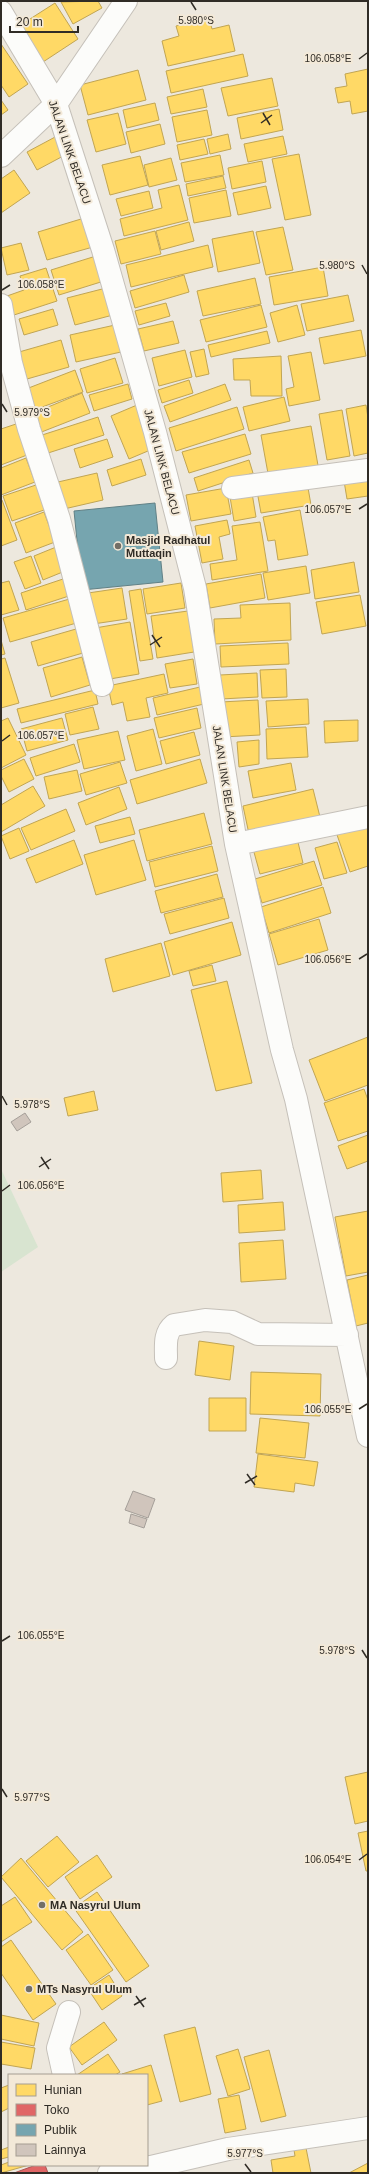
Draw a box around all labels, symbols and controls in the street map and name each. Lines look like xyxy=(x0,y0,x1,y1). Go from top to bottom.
scale bar xyxy=(10,8,78,34)
text: 20 m xyxy=(16,15,43,29)
text: 5.980°S xyxy=(178,15,214,26)
text: 106.058°E xyxy=(305,53,352,64)
street label: JALAN LINK BELACU xyxy=(47,99,93,205)
text: 5.980°S xyxy=(319,260,355,271)
text: 106.058°E xyxy=(18,279,65,290)
text: 5.979°S xyxy=(14,407,50,418)
street label: JALAN LINK BELACU xyxy=(142,408,182,516)
text: 106.057°E xyxy=(305,504,352,515)
place label: Masjid Radhatul Muttaqin xyxy=(126,534,210,559)
marker: Masjid Radhatul Muttaqin xyxy=(113,541,123,551)
street label: JALAN LINK BELACU xyxy=(211,724,239,834)
text: 106.057°E xyxy=(18,730,65,741)
text: 106.056°E xyxy=(305,954,352,965)
text: 5.978°S xyxy=(14,1099,50,1110)
text: 106.056°E xyxy=(18,1180,65,1191)
text: 106.055°E xyxy=(305,1404,352,1415)
text: 106.055°E xyxy=(18,1630,65,1641)
text: 5.978°S xyxy=(319,1645,355,1656)
text: 5.977°S xyxy=(14,1792,50,1803)
text: 106.054°E xyxy=(305,1854,352,1865)
place label: MA Nasyrul Ulum xyxy=(50,1899,141,1911)
marker: MA Nasyrul Ulum xyxy=(37,1900,47,1910)
place label: MTs Nasyrul Ulum xyxy=(37,1983,132,1995)
marker: MTs Nasyrul Ulum xyxy=(24,1984,34,1994)
legend xyxy=(8,2074,148,2166)
text: Hunian xyxy=(44,2083,82,2097)
text: Toko xyxy=(44,2103,70,2117)
text: Publik xyxy=(44,2123,78,2137)
text: Lainnya xyxy=(44,2143,86,2157)
text: 5.977°S xyxy=(227,2148,263,2159)

